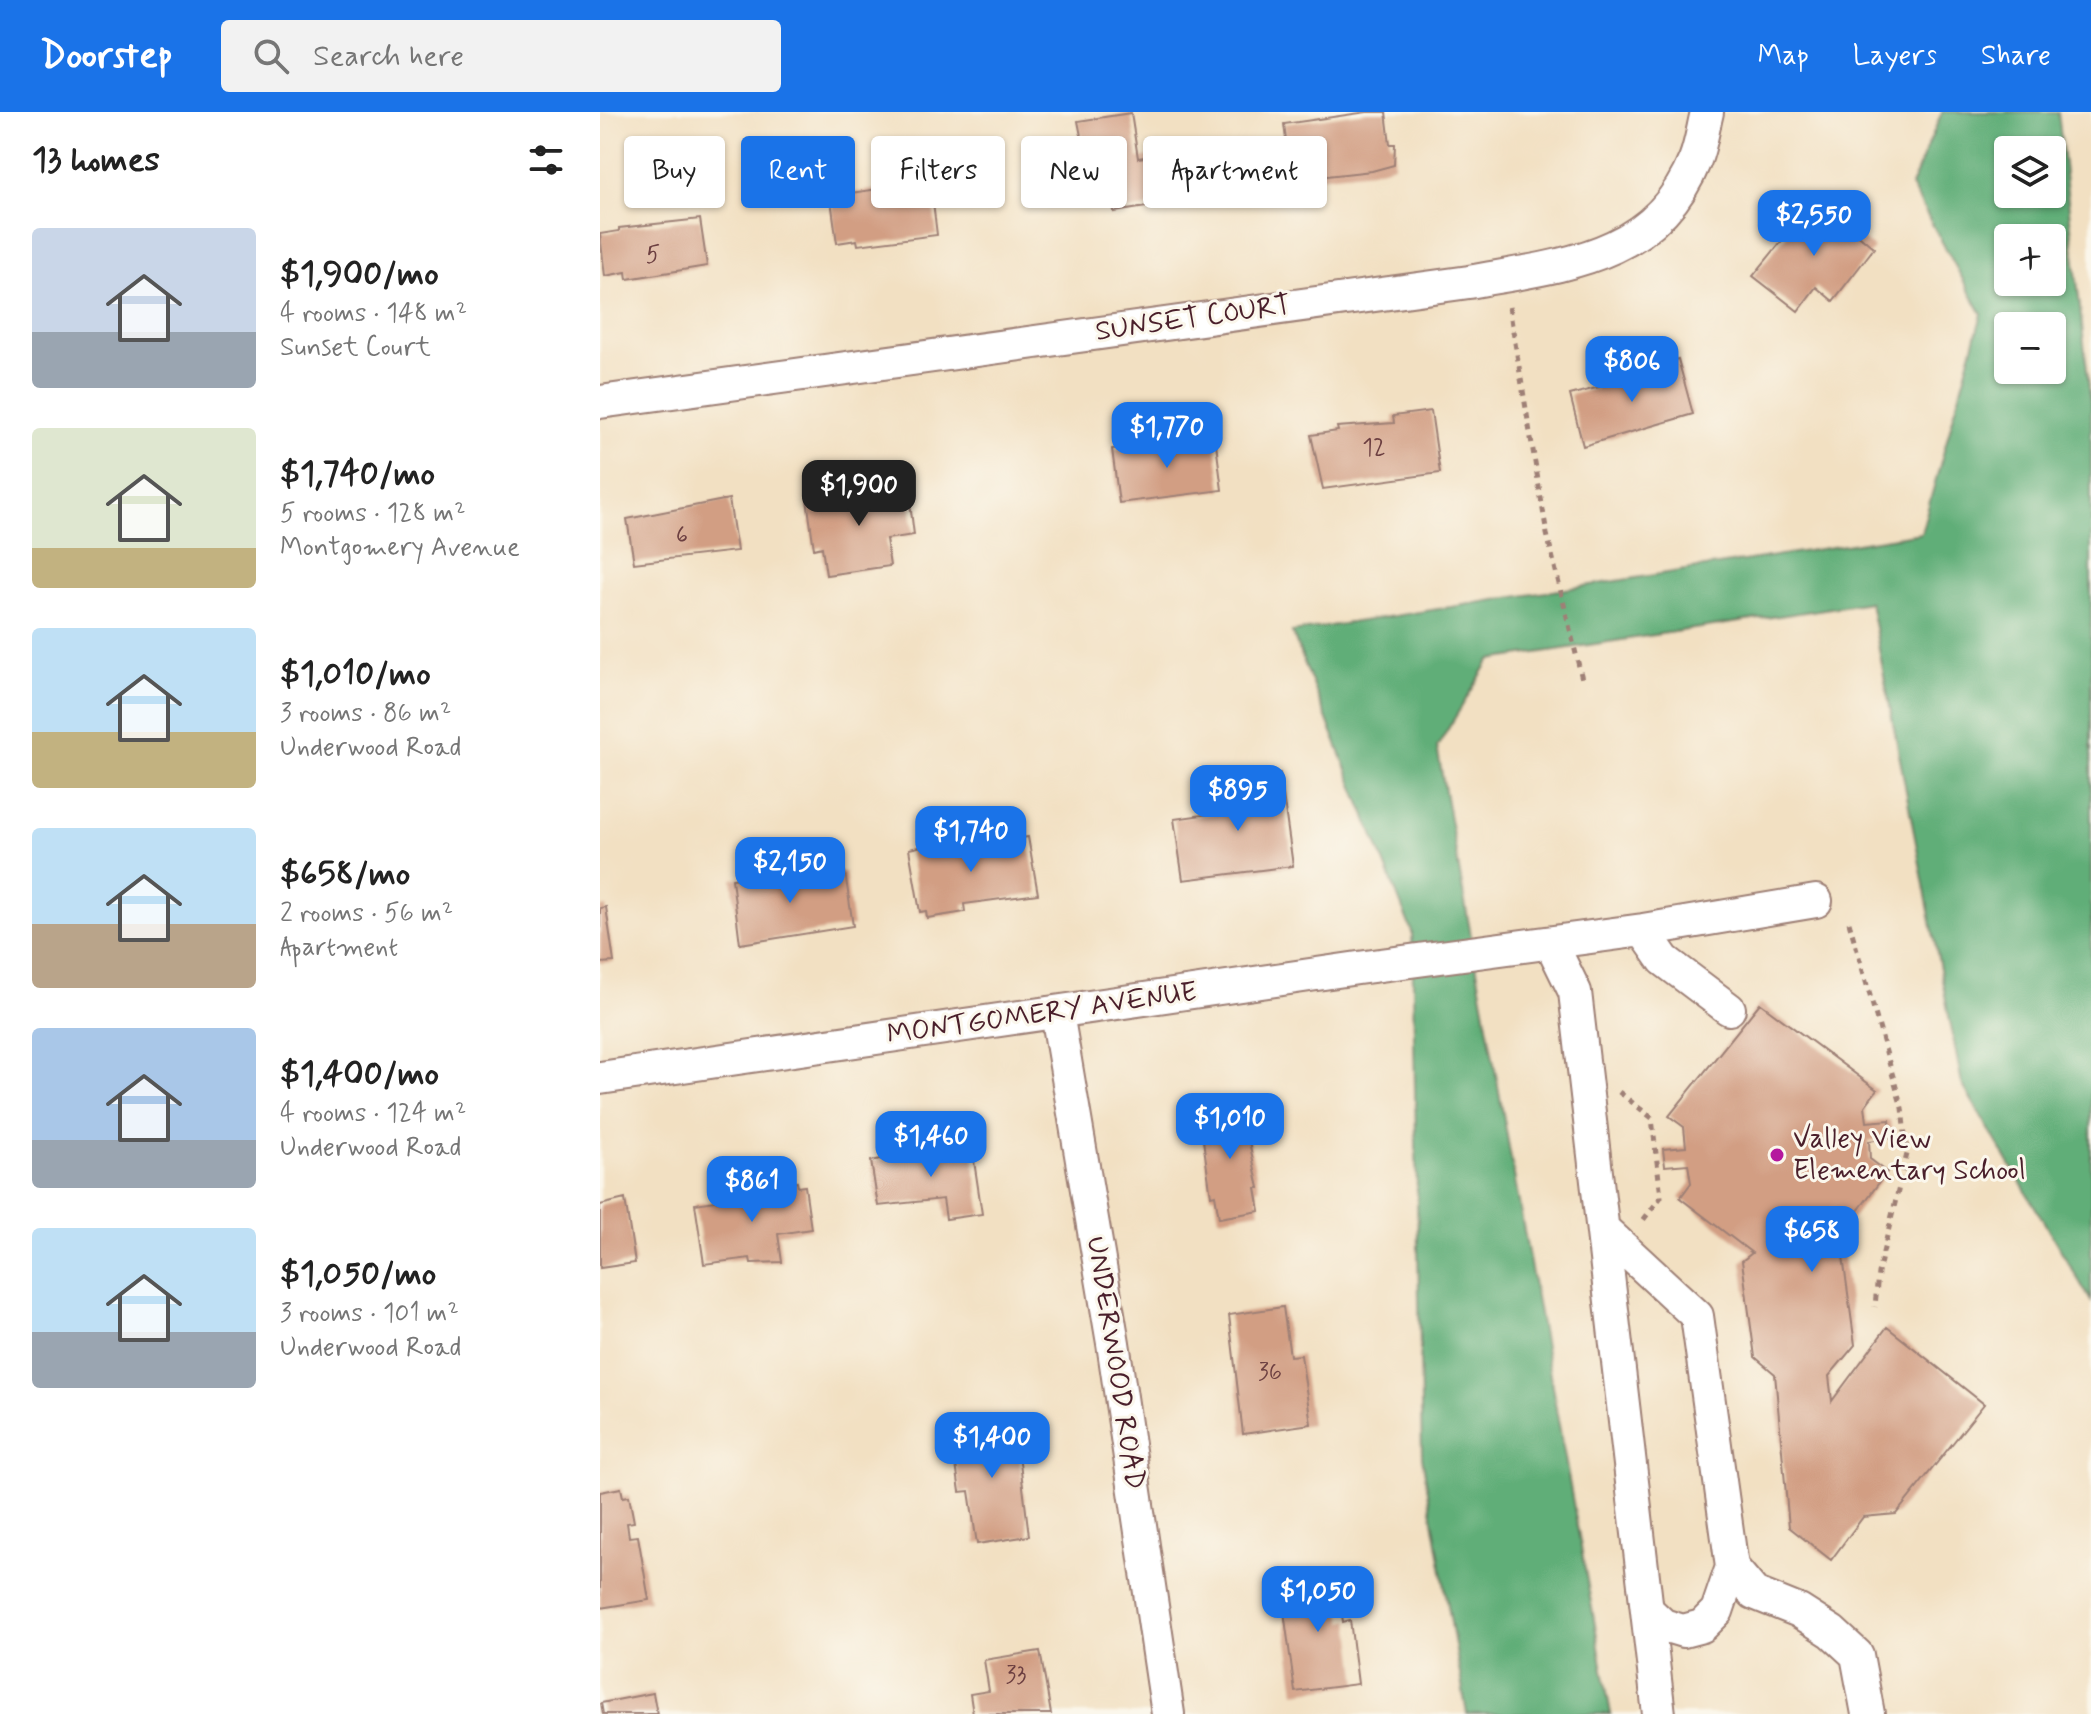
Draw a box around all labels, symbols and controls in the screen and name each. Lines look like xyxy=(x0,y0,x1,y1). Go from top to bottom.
search box xyxy=(221,20,781,92)
text: Doorstep xyxy=(40,32,173,81)
icon: search xyxy=(249,34,293,78)
text: Search here xyxy=(313,37,464,76)
text: Map xyxy=(1758,38,1809,75)
text: Layers xyxy=(1853,38,1937,75)
text: Share xyxy=(1981,38,2051,75)
chip: Buy xyxy=(624,136,725,208)
chip: Rent xyxy=(741,136,855,208)
chip: Filters xyxy=(871,136,1005,208)
chip: New xyxy=(1021,136,1127,208)
chip: Apartment xyxy=(1143,136,1327,208)
map controls xyxy=(1994,136,2066,384)
button: layers xyxy=(1994,136,2066,208)
text: 13 homes xyxy=(32,138,160,183)
icon: filters xyxy=(524,138,568,182)
pin: $2,550 xyxy=(1749,190,1879,258)
text: $2,550 xyxy=(1776,199,1852,233)
button: + xyxy=(1994,224,2066,296)
house number: 5 xyxy=(646,240,660,271)
text: $1,900/mo xyxy=(280,252,439,297)
icon: home xyxy=(96,260,192,356)
street label: SUNSET COURT xyxy=(1093,287,1293,351)
text: 4 rooms · 148 m² xyxy=(280,297,467,331)
button: − xyxy=(1994,312,2066,384)
text: Sunset Court xyxy=(280,331,431,365)
pin: $806 xyxy=(1585,336,1679,404)
text: $806 xyxy=(1603,345,1661,379)
pin: $1,770 xyxy=(1102,402,1232,470)
text: $1,770 xyxy=(1130,411,1204,445)
house number: 12 xyxy=(1362,433,1386,464)
text: $1,740/mo xyxy=(280,452,435,497)
icon: home xyxy=(96,460,192,556)
pin: $1,900 xyxy=(794,460,924,528)
text: $1,900 xyxy=(820,469,898,503)
text: 5 rooms · 128 m² xyxy=(280,497,465,531)
house number: 6 xyxy=(676,520,688,551)
text: Montgomery Avenue xyxy=(280,531,520,565)
text: $1,010/mo xyxy=(280,652,431,697)
icon: home xyxy=(96,660,192,756)
text: 3 rooms · 86 m² xyxy=(280,697,451,731)
text: Underwood Road xyxy=(280,731,461,765)
pin: $895 xyxy=(1191,765,1285,833)
text: $895 xyxy=(1208,774,1268,808)
pin: $1,740 xyxy=(906,806,1036,874)
text: $1,740 xyxy=(933,815,1009,849)
pin: $2,150 xyxy=(725,837,855,905)
text: $2,150 xyxy=(753,846,827,880)
text: $658/mo xyxy=(280,852,410,897)
icon: home xyxy=(96,860,192,956)
text: 2 rooms · 56 m² xyxy=(280,897,453,931)
text: Apartment xyxy=(280,931,398,965)
street label: MONTGOMERY AVENUE xyxy=(885,974,1199,1054)
text: $1,400/mo xyxy=(280,1052,439,1097)
icon: home xyxy=(96,1060,192,1156)
pin: $1,010 xyxy=(1165,1093,1295,1161)
text: 4 rooms · 124 m² xyxy=(280,1097,466,1131)
text: $1,010 xyxy=(1194,1102,1266,1136)
pin: $1,460 xyxy=(866,1111,996,1179)
text: $1,460 xyxy=(893,1120,969,1154)
place label: Valley View Elementary School xyxy=(1793,1121,2026,1190)
text: Underwood Road xyxy=(280,1131,461,1165)
marker: Valley View Elementary School xyxy=(1768,1146,1786,1164)
pin: $861 xyxy=(705,1156,799,1224)
text: $861 xyxy=(725,1165,779,1199)
pin: $658 xyxy=(1765,1206,1859,1274)
text: $658 xyxy=(1784,1215,1840,1249)
street label: UNDERWOOD ROAD xyxy=(1077,1234,1153,1492)
text: $1,050/mo xyxy=(280,1252,436,1297)
icon: home xyxy=(96,1260,192,1356)
text: 3 rooms · 101 m² xyxy=(280,1297,459,1331)
text: Underwood Road xyxy=(280,1331,461,1365)
house number: 36 xyxy=(1258,1357,1282,1388)
pin: $1,400 xyxy=(927,1412,1057,1480)
text: $1,400 xyxy=(953,1421,1031,1455)
pin: $1,050 xyxy=(1253,1566,1383,1634)
text: $1,050 xyxy=(1280,1575,1356,1609)
house number: 33 xyxy=(1006,1660,1027,1691)

